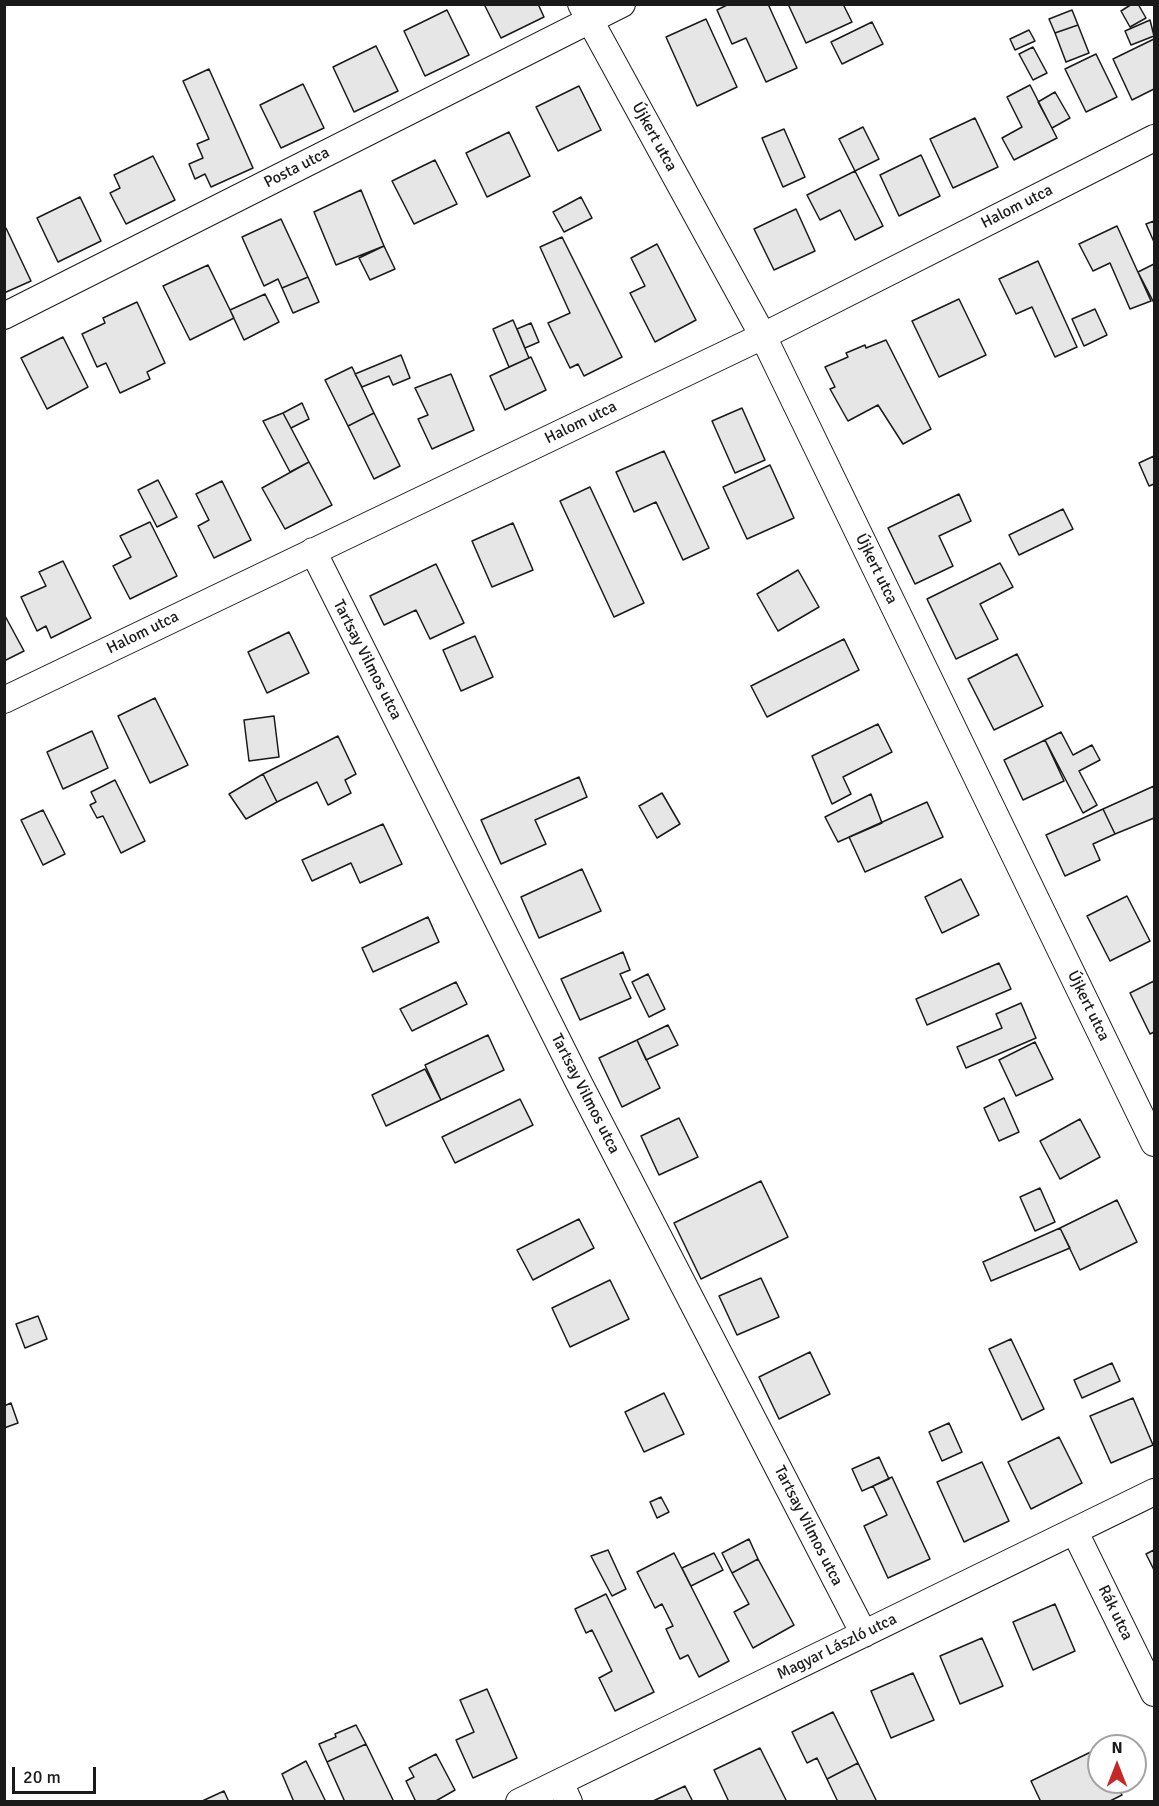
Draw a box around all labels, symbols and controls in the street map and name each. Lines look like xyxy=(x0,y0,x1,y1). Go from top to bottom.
street label: Újkert utca xyxy=(627,99,681,175)
street label: Posta utca xyxy=(261,143,333,193)
street label: Halom utca xyxy=(978,181,1056,233)
street label: Halom utca xyxy=(542,397,620,449)
street label: Újkert utca xyxy=(851,531,901,607)
street label: Tartsay Vilmos utca xyxy=(328,597,406,723)
street label: Halom utca xyxy=(104,607,182,659)
street label: Újkert utca xyxy=(1063,968,1113,1044)
street label: Tartsay Vilmos utca xyxy=(546,1031,624,1157)
street label: Tartsay Vilmos utca xyxy=(769,1463,847,1589)
street label: Rák utca xyxy=(1093,1582,1137,1644)
street label: Magyar László utca xyxy=(774,1610,900,1684)
north arrow xyxy=(1087,1734,1147,1794)
text: N xyxy=(1111,1738,1123,1758)
scale bar xyxy=(15,1755,99,1793)
text: 20 m xyxy=(23,1766,61,1788)

